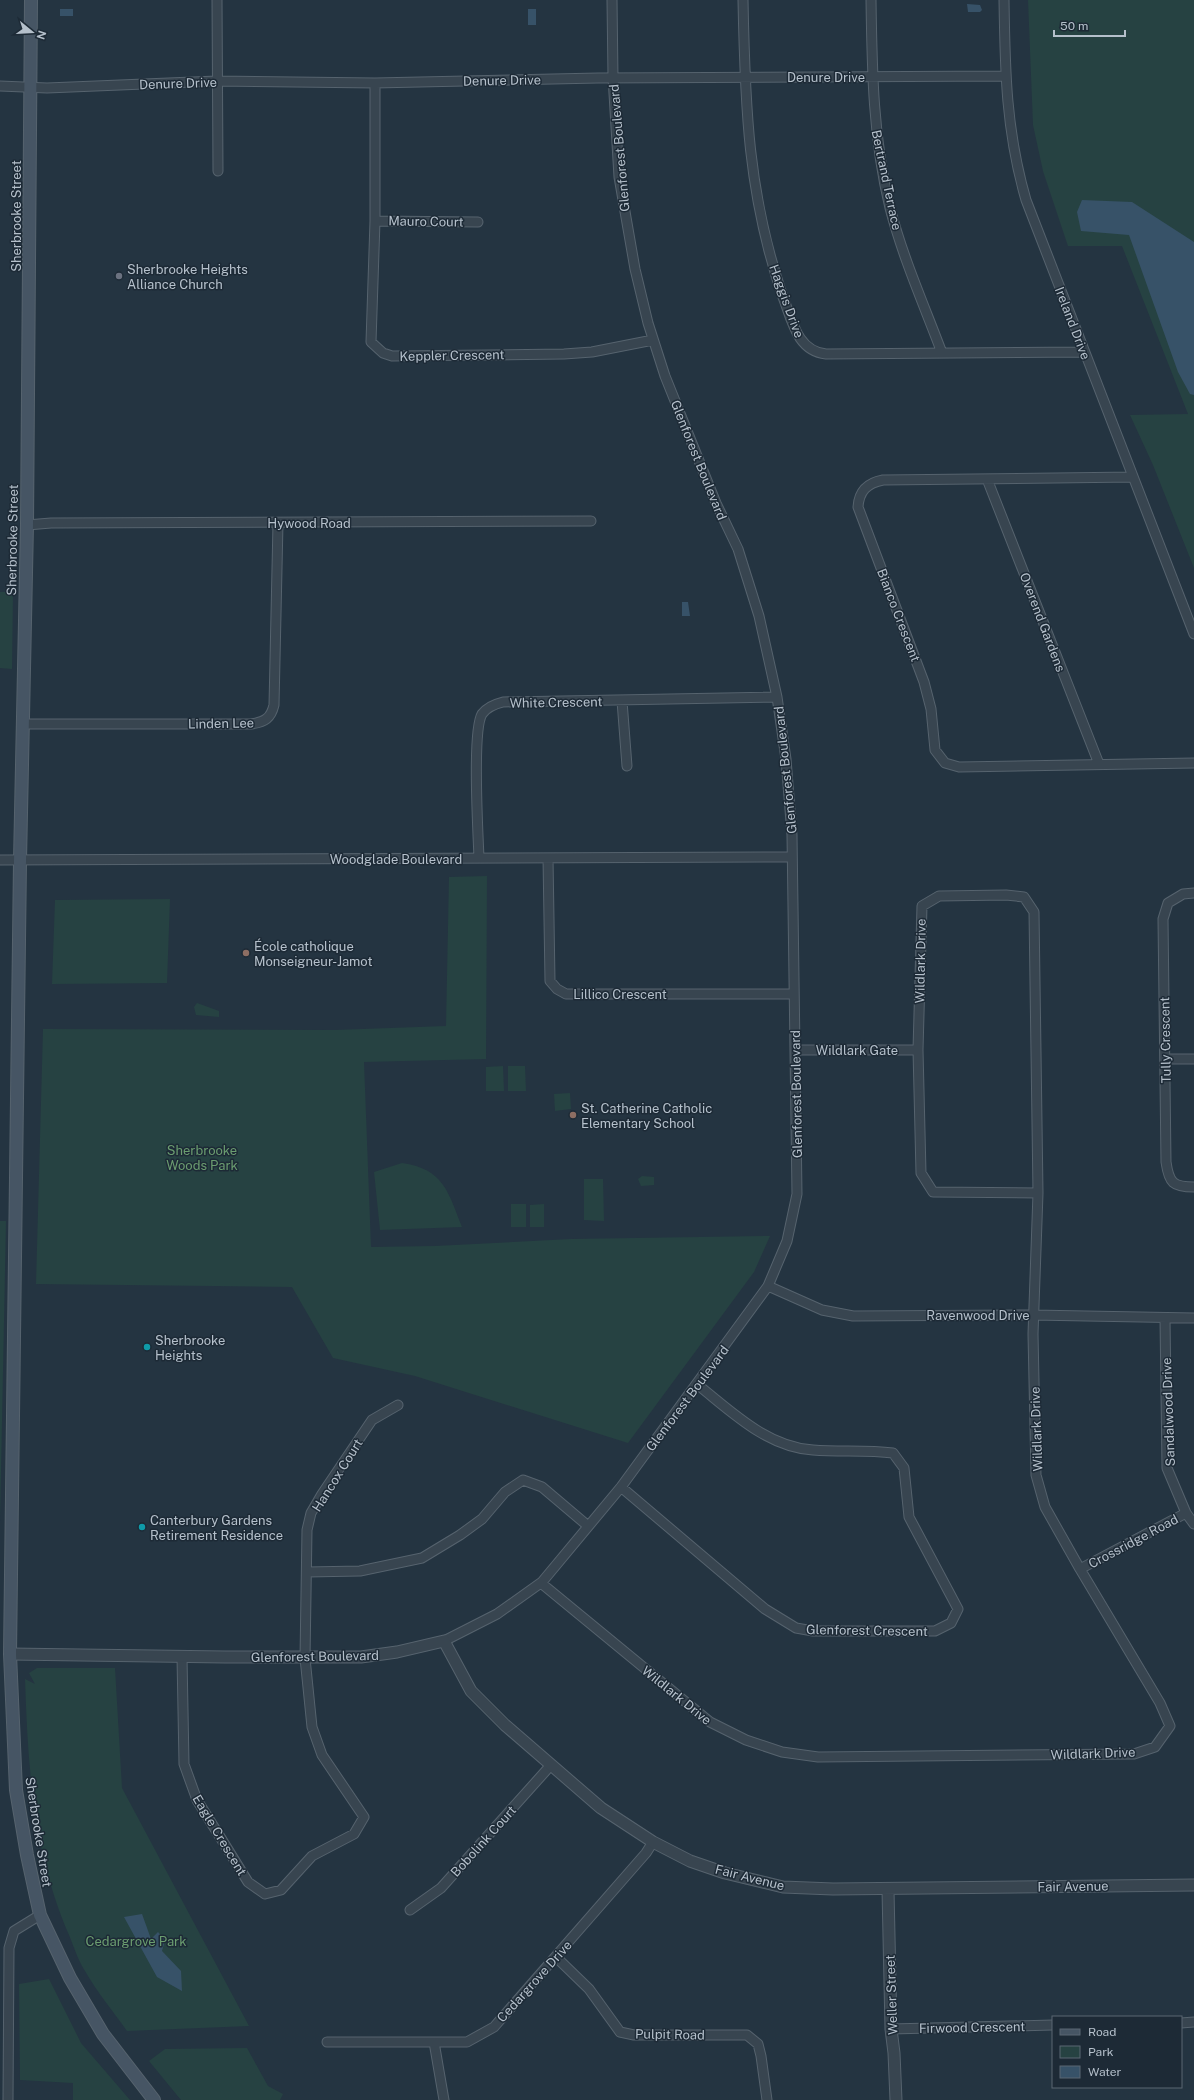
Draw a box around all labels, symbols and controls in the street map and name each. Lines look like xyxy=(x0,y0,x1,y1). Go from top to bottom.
north arrow xyxy=(12,12,52,52)
scale bar xyxy=(1054,12,1125,38)
text: 50 m xyxy=(1060,19,1088,33)
text: N xyxy=(34,29,49,41)
street label: Denure Drive xyxy=(787,70,865,85)
street label: Denure Drive xyxy=(463,72,541,89)
street label: Denure Drive xyxy=(139,75,217,92)
street label: Glenforest Boulevard xyxy=(606,84,633,212)
street label: Bertrand Terrace xyxy=(869,129,904,232)
street label: Sherbrooke Street xyxy=(9,160,24,272)
street label: Mauro Court xyxy=(388,213,464,230)
place label: Sherbrooke Heights Alliance Church xyxy=(127,262,248,292)
street label: Haggis Drive xyxy=(766,262,807,340)
marker: Sherbrooke Heights Alliance Church xyxy=(114,271,124,281)
street label: Ireland Drive xyxy=(1052,285,1093,362)
street label: Keppler Crescent xyxy=(399,347,505,364)
street label: Glenforest Boulevard xyxy=(668,398,729,522)
street label: Sherbrooke Street xyxy=(4,484,21,596)
street label: Hywood Road xyxy=(267,516,351,531)
street label: Bianco Crescent xyxy=(874,566,923,664)
street label: Overend Gardens xyxy=(1017,571,1068,674)
street label: White Crescent xyxy=(509,694,603,711)
street label: Glenforest Boulevard xyxy=(771,705,800,834)
street label: Linden Lee xyxy=(188,715,254,732)
street label: Woodglade Boulevard xyxy=(330,852,462,867)
street label: Wildlark Drive xyxy=(912,918,929,1004)
place label: École catholique Monseigneur-Jamot xyxy=(254,938,372,969)
marker: École catholique Monseigneur-Jamot xyxy=(241,948,251,958)
street label: Lillico Crescent xyxy=(573,987,667,1002)
street label: Tully Crescent xyxy=(1157,997,1174,1083)
street label: Glenforest Boulevard xyxy=(788,1030,805,1158)
street label: Wildlark Gate xyxy=(816,1043,898,1058)
place label: St. Catherine Catholic Elementary School xyxy=(581,1101,712,1131)
marker: St. Catherine Catholic Elementary School xyxy=(568,1110,578,1120)
park label: Sherbrooke Woods Park xyxy=(166,1143,238,1173)
street label: Ravenwood Drive xyxy=(926,1308,1030,1323)
place label: Sherbrooke Heights xyxy=(155,1333,225,1363)
marker: Sherbrooke Heights xyxy=(142,1342,152,1352)
street label: Glenforest Boulevard xyxy=(643,1343,732,1454)
street label: Sandalwood Drive xyxy=(1159,1357,1178,1467)
street label: Wildlark Drive xyxy=(1028,1386,1045,1472)
street label: Hancox Court xyxy=(309,1436,366,1514)
street label: Crossridge Road xyxy=(1086,1511,1181,1571)
place label: Canterbury Gardens Retirement Residence xyxy=(150,1513,283,1543)
marker: Canterbury Gardens Retirement Residence xyxy=(137,1522,147,1532)
street label: Glenforest Crescent xyxy=(806,1622,928,1639)
street label: Glenforest Boulevard xyxy=(251,1648,379,1665)
street label: Wildlark Drive xyxy=(639,1663,714,1728)
street label: Wildlark Drive xyxy=(1050,1745,1136,1762)
street label: Sherbrooke Street xyxy=(22,1776,55,1888)
street label: Eagle Crescent xyxy=(189,1792,250,1878)
street label: Bobolink Court xyxy=(448,1803,519,1880)
street label: Fair Avenue xyxy=(714,1862,786,1893)
street label: Fair Avenue xyxy=(1037,1878,1109,1895)
park label: Cedargrove Park xyxy=(86,1934,187,1949)
street label: Cedargrove Drive xyxy=(494,1938,575,2025)
street label: Weller Street xyxy=(883,1955,900,2035)
legend xyxy=(1052,2016,1182,2088)
street label: Firwood Crescent xyxy=(919,2019,1025,2036)
text: Road xyxy=(1088,2025,1116,2039)
street label: Pulpit Road xyxy=(635,2026,705,2043)
text: Park xyxy=(1088,2045,1114,2059)
text: Water xyxy=(1088,2065,1122,2079)

